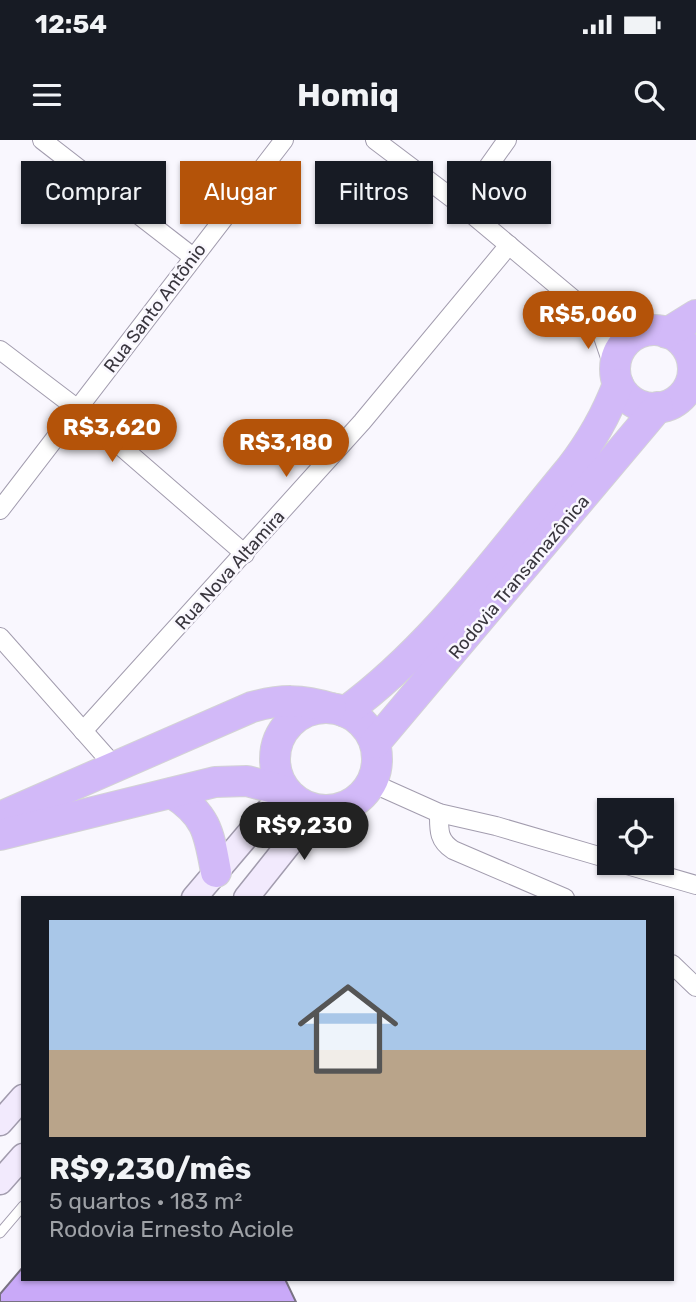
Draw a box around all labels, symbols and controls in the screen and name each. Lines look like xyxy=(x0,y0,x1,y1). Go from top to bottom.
text: 12:54 xyxy=(35,9,107,40)
icon: menu xyxy=(28,76,66,114)
text: Homiq xyxy=(297,76,399,114)
icon: search xyxy=(630,76,668,114)
chip: Comprar xyxy=(21,161,166,224)
chip: Alugar xyxy=(180,161,301,224)
chip: Filtros xyxy=(315,161,433,224)
chip: Novo xyxy=(447,161,551,224)
street label: Rua Santo Antônio xyxy=(99,239,211,377)
pin: R$5,060 xyxy=(523,292,653,351)
text: R$5,060 xyxy=(539,300,637,328)
pin: R$3,620 xyxy=(47,404,177,464)
text: R$3,620 xyxy=(63,413,161,441)
pin: R$3,180 xyxy=(221,420,351,479)
text: R$3,180 xyxy=(239,428,333,456)
street label: Rodovia Transamazônica xyxy=(444,491,594,663)
street label: Rua Nova Altamira xyxy=(171,506,289,634)
map controls xyxy=(597,798,674,875)
button: locate xyxy=(597,798,674,875)
pin: R$9,230 xyxy=(239,802,369,862)
text: R$9,230 xyxy=(256,811,352,839)
icon: home xyxy=(285,966,411,1092)
text: R$9,230/mês xyxy=(49,1151,251,1187)
text: 5 quartos · 183 m² xyxy=(49,1187,242,1215)
text: Rodovia Ernesto Aciole xyxy=(49,1215,294,1243)

